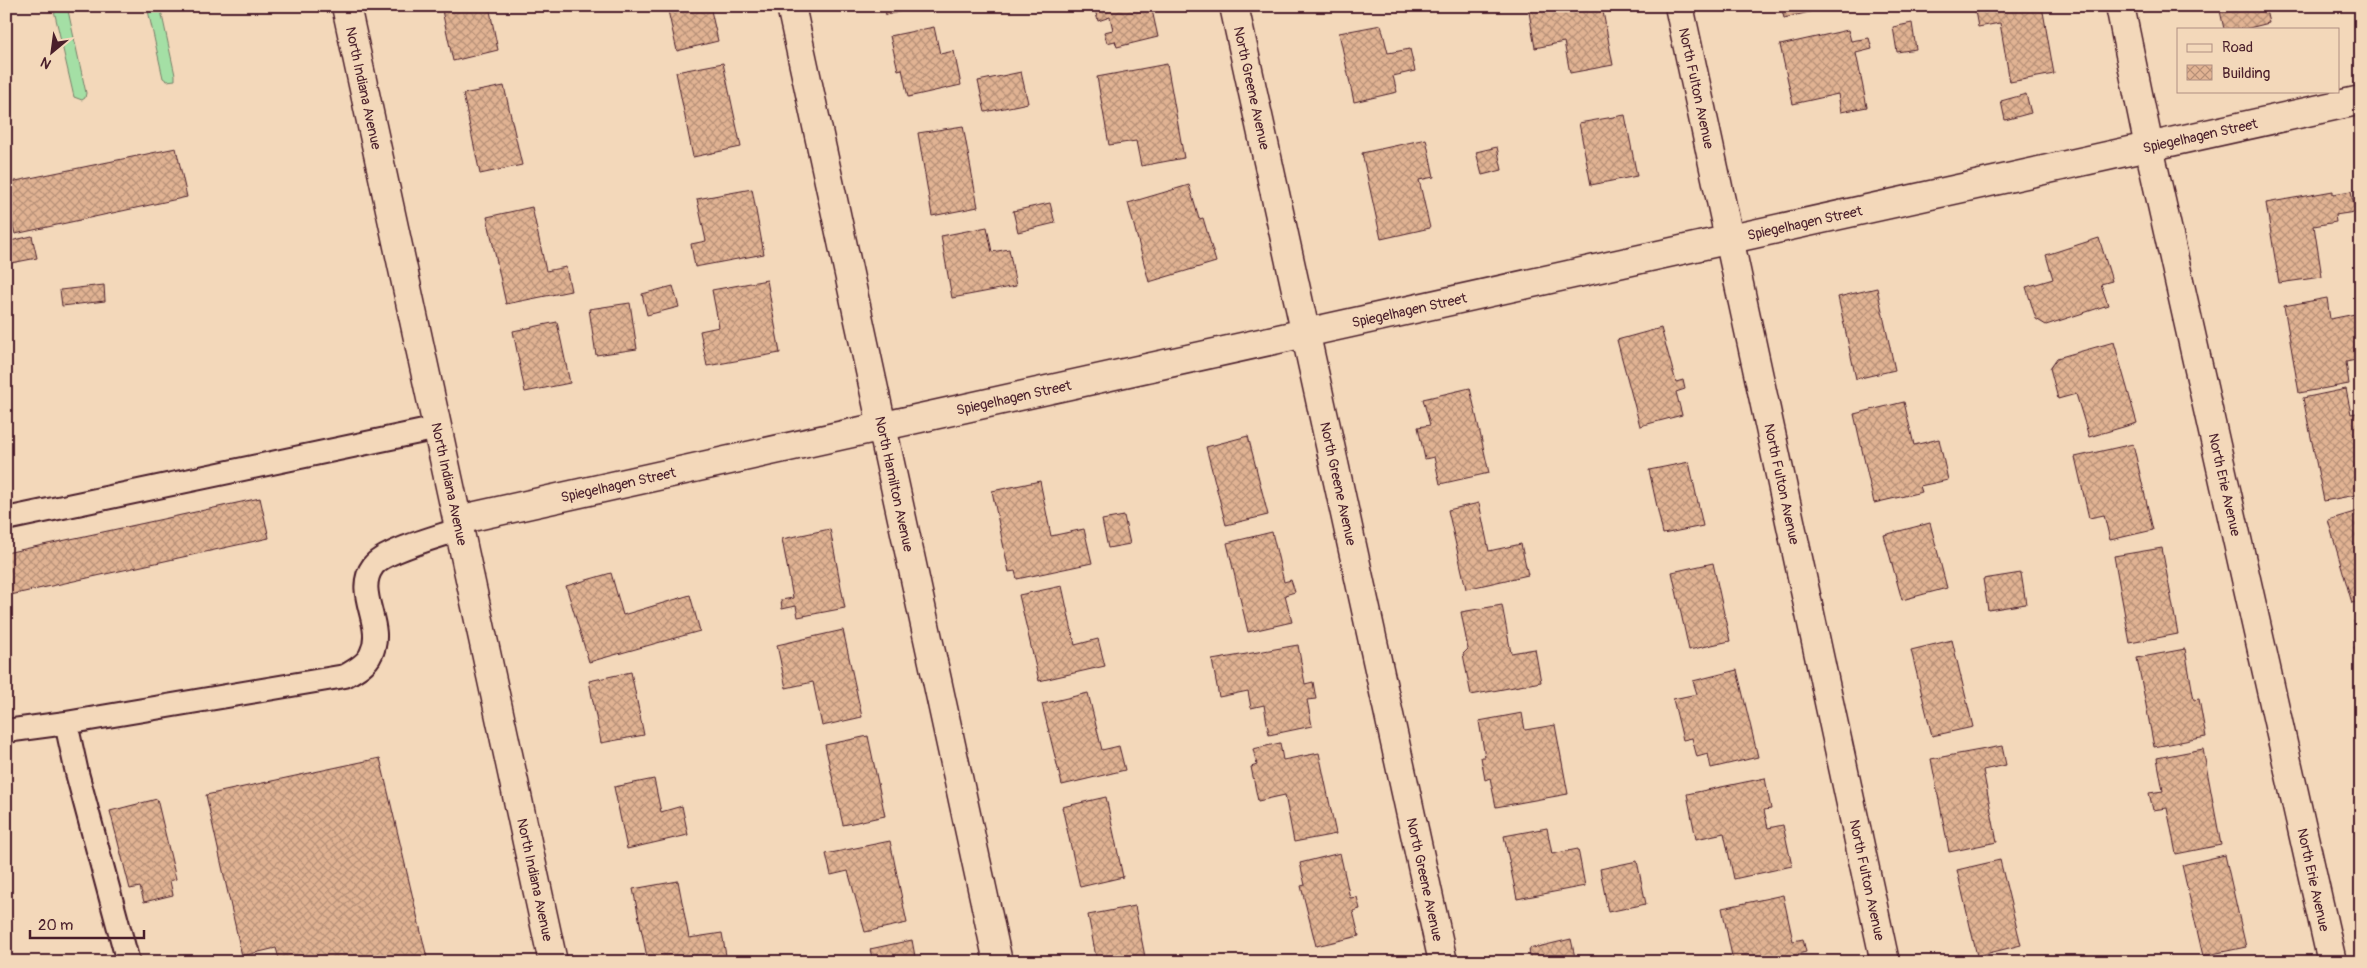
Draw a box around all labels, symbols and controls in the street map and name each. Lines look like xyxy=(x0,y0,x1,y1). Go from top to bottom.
street label: North Indiana Avenue xyxy=(342,25,385,151)
street label: North Greene Avenue xyxy=(1230,25,1274,151)
street label: North Fulton Avenue xyxy=(1675,26,1718,150)
north arrow xyxy=(28,28,78,78)
legend xyxy=(2177,28,2340,92)
text: Road xyxy=(2222,38,2253,57)
text: N xyxy=(38,53,54,73)
text: Building xyxy=(2222,64,2270,83)
street label: Spiegelhagen Street xyxy=(2141,115,2259,156)
street label: Spiegelhagen Street xyxy=(1746,202,1864,244)
street label: Spiegelhagen Street xyxy=(1350,289,1469,331)
street label: Spiegelhagen Street xyxy=(955,376,1073,418)
street label: North Hamilton Avenue xyxy=(872,415,917,553)
street label: North Greene Avenue xyxy=(1317,420,1360,547)
street label: North Indiana Avenue xyxy=(428,421,471,547)
street label: North Fulton Avenue xyxy=(1761,422,1803,546)
street label: North Erie Avenue xyxy=(2205,432,2245,538)
street label: Spiegelhagen Street xyxy=(559,464,678,506)
street label: North Greene Avenue xyxy=(1403,816,1447,943)
street label: North Indiana Avenue xyxy=(514,817,557,943)
street label: North Fulton Avenue xyxy=(1846,818,1889,942)
street label: North Erie Avenue xyxy=(2294,827,2333,933)
scale bar xyxy=(30,908,144,940)
text: 20 m xyxy=(38,916,73,935)

